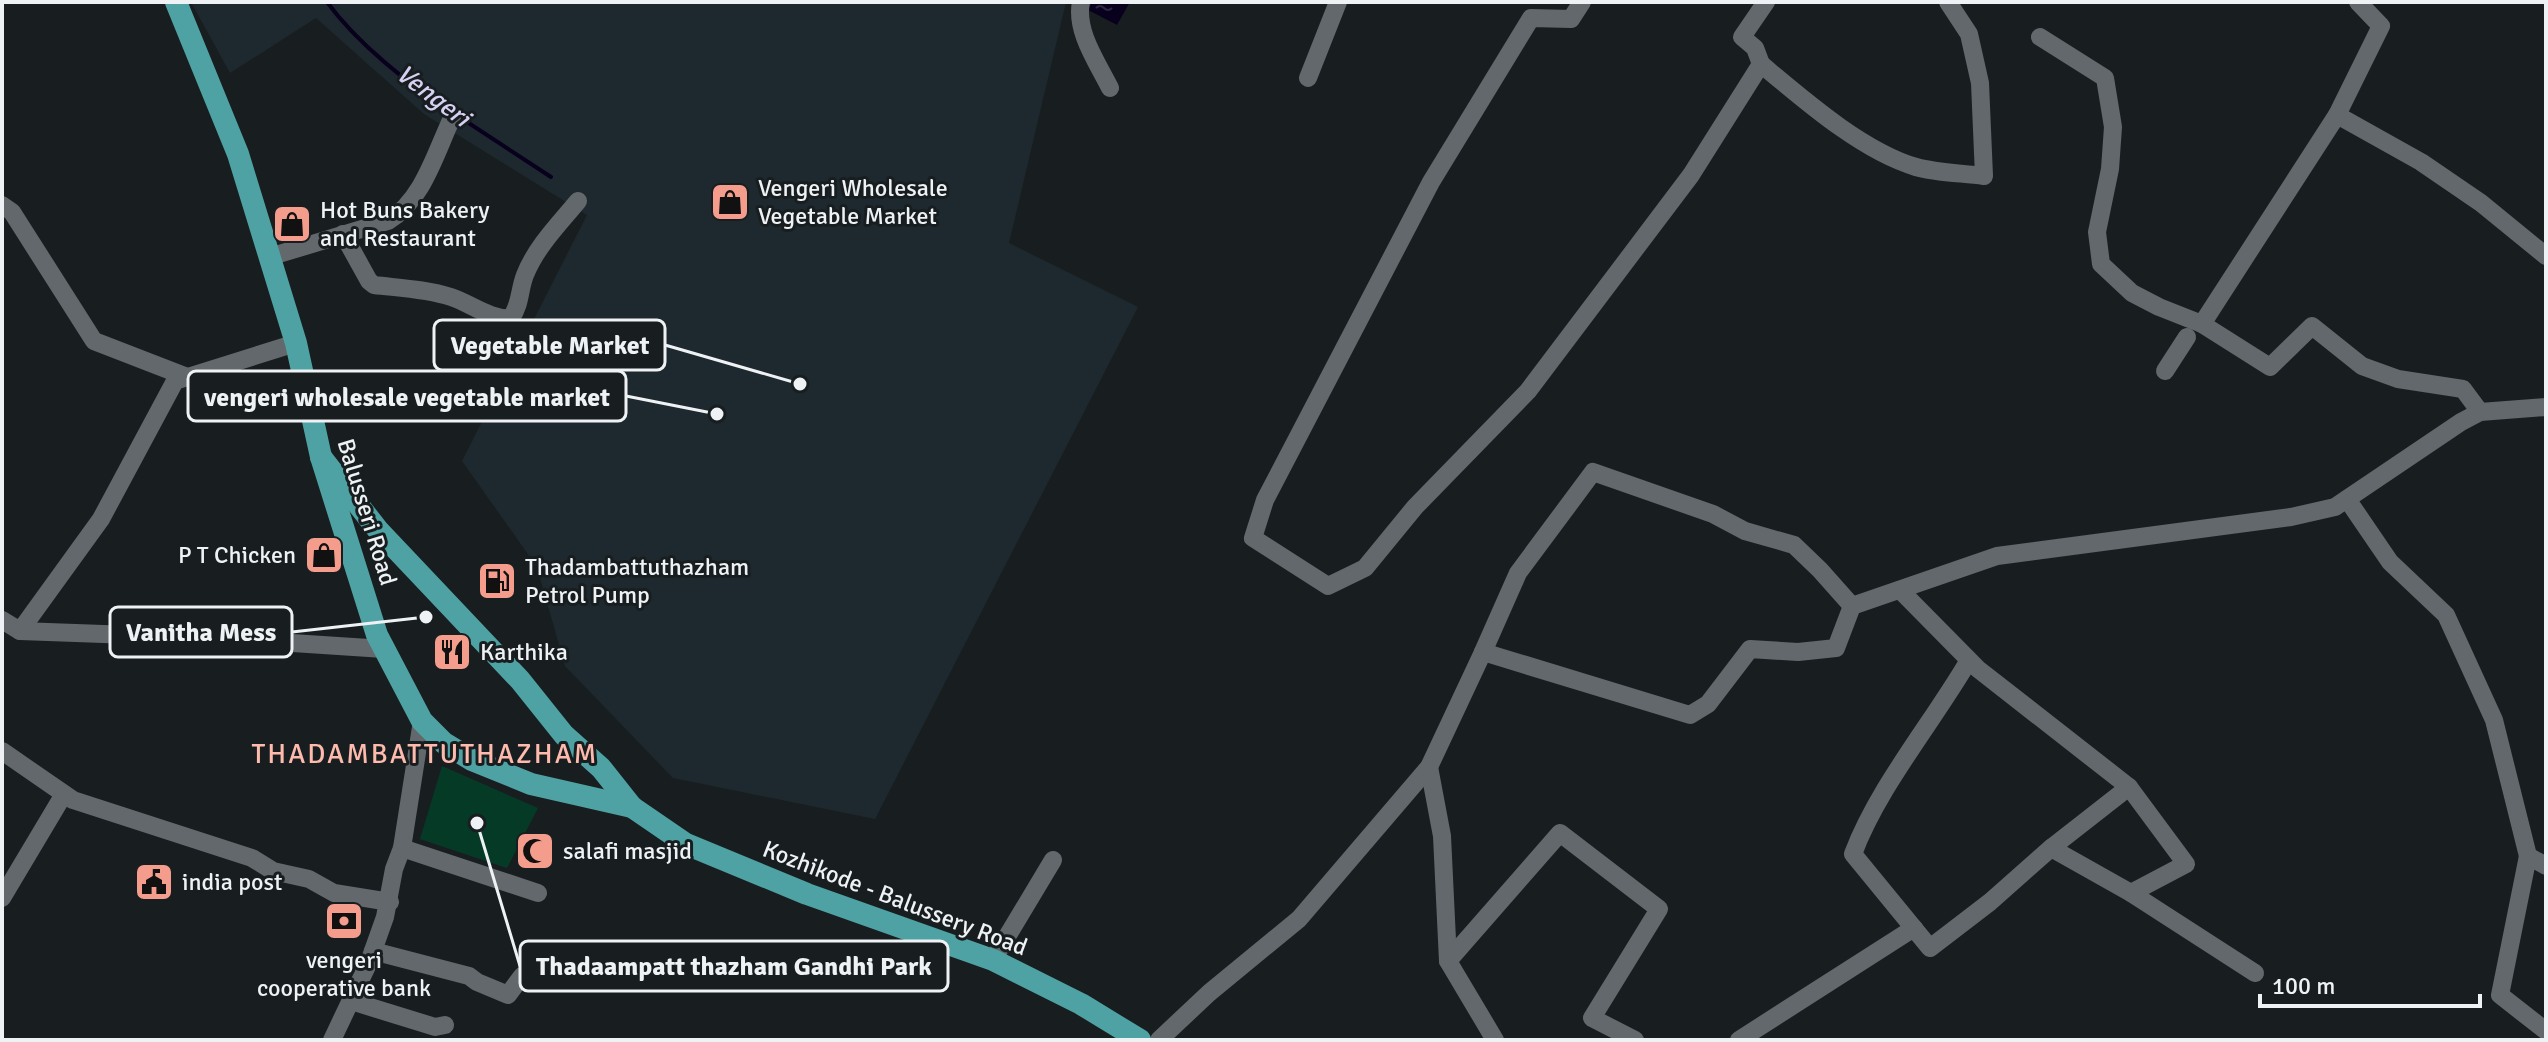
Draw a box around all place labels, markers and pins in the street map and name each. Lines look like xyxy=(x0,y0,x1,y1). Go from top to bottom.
place label: Vengeri Wholesale Vegetable Market xyxy=(758,173,948,231)
shop icon: Vengeri Wholesale Vegetable Market xyxy=(709,181,751,223)
place label: Hot Buns Bakery and Restaurant xyxy=(320,195,490,253)
shop icon: Hot Buns Bakery and Restaurant xyxy=(271,203,313,245)
callout: Vegetable Market xyxy=(434,320,665,370)
callout: vengeri wholesale vegetable market xyxy=(188,371,626,421)
shop icon: P T Chicken xyxy=(303,534,345,576)
place label: P T Chicken xyxy=(178,540,296,570)
place label: Thadambattuthazham Petrol Pump xyxy=(525,552,749,610)
fuel station icon: Thadambattuthazham Petrol Pump xyxy=(476,560,518,602)
callout: Vanitha Mess xyxy=(110,607,292,657)
restaurant icon: Karthika xyxy=(431,631,473,673)
place label: Karthika xyxy=(480,637,568,667)
mosque icon: salafi masjid xyxy=(514,830,556,872)
place label: salafi masjid xyxy=(563,836,692,866)
public building icon: india post xyxy=(133,861,175,903)
place label: india post xyxy=(182,867,282,897)
bank icon: vengeri cooperative bank xyxy=(323,900,365,942)
callout: Thadaampatt thazham Gandhi Park xyxy=(520,941,948,991)
place label: vengeri cooperative bank xyxy=(257,945,431,1003)

